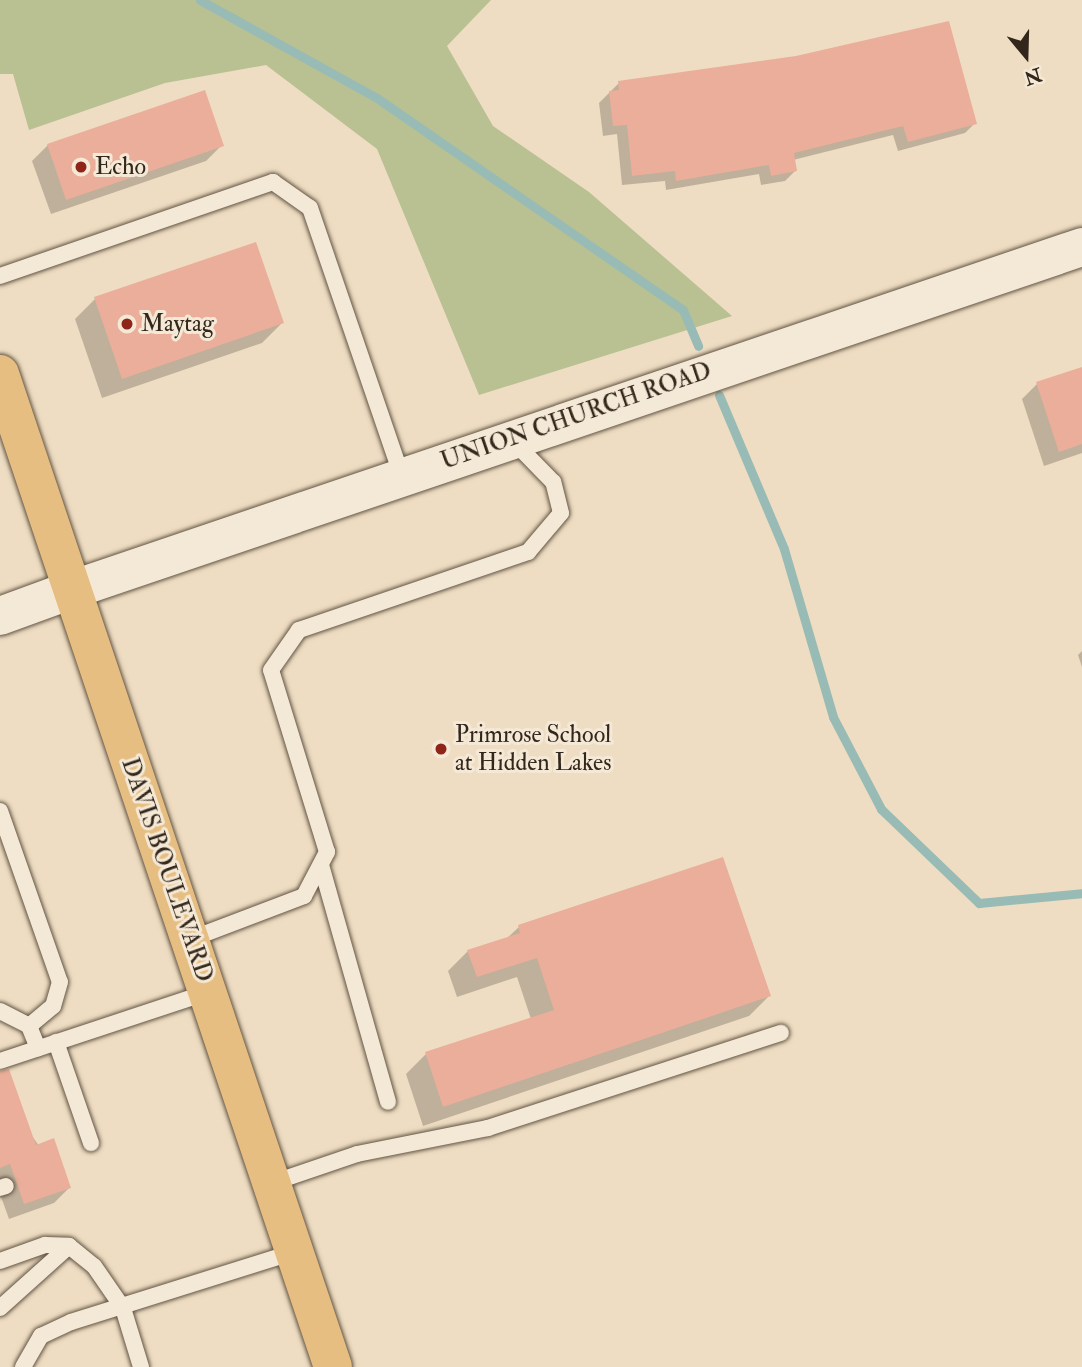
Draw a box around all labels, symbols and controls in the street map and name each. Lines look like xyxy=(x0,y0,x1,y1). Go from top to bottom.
north arrow xyxy=(991,21,1061,91)
text: N xyxy=(1021,62,1045,90)
place label: Echo xyxy=(95,153,146,181)
marker: Echo xyxy=(73,159,89,175)
place label: Maytag xyxy=(141,310,214,338)
marker: Maytag xyxy=(119,316,135,332)
street label: UNION CHURCH ROAD xyxy=(437,356,715,476)
place label: Primrose School at Hidden Lakes xyxy=(455,721,611,777)
marker: Primrose School at Hidden Lakes xyxy=(433,741,449,757)
street label: DAVIS BOULEVARD xyxy=(115,754,219,986)

